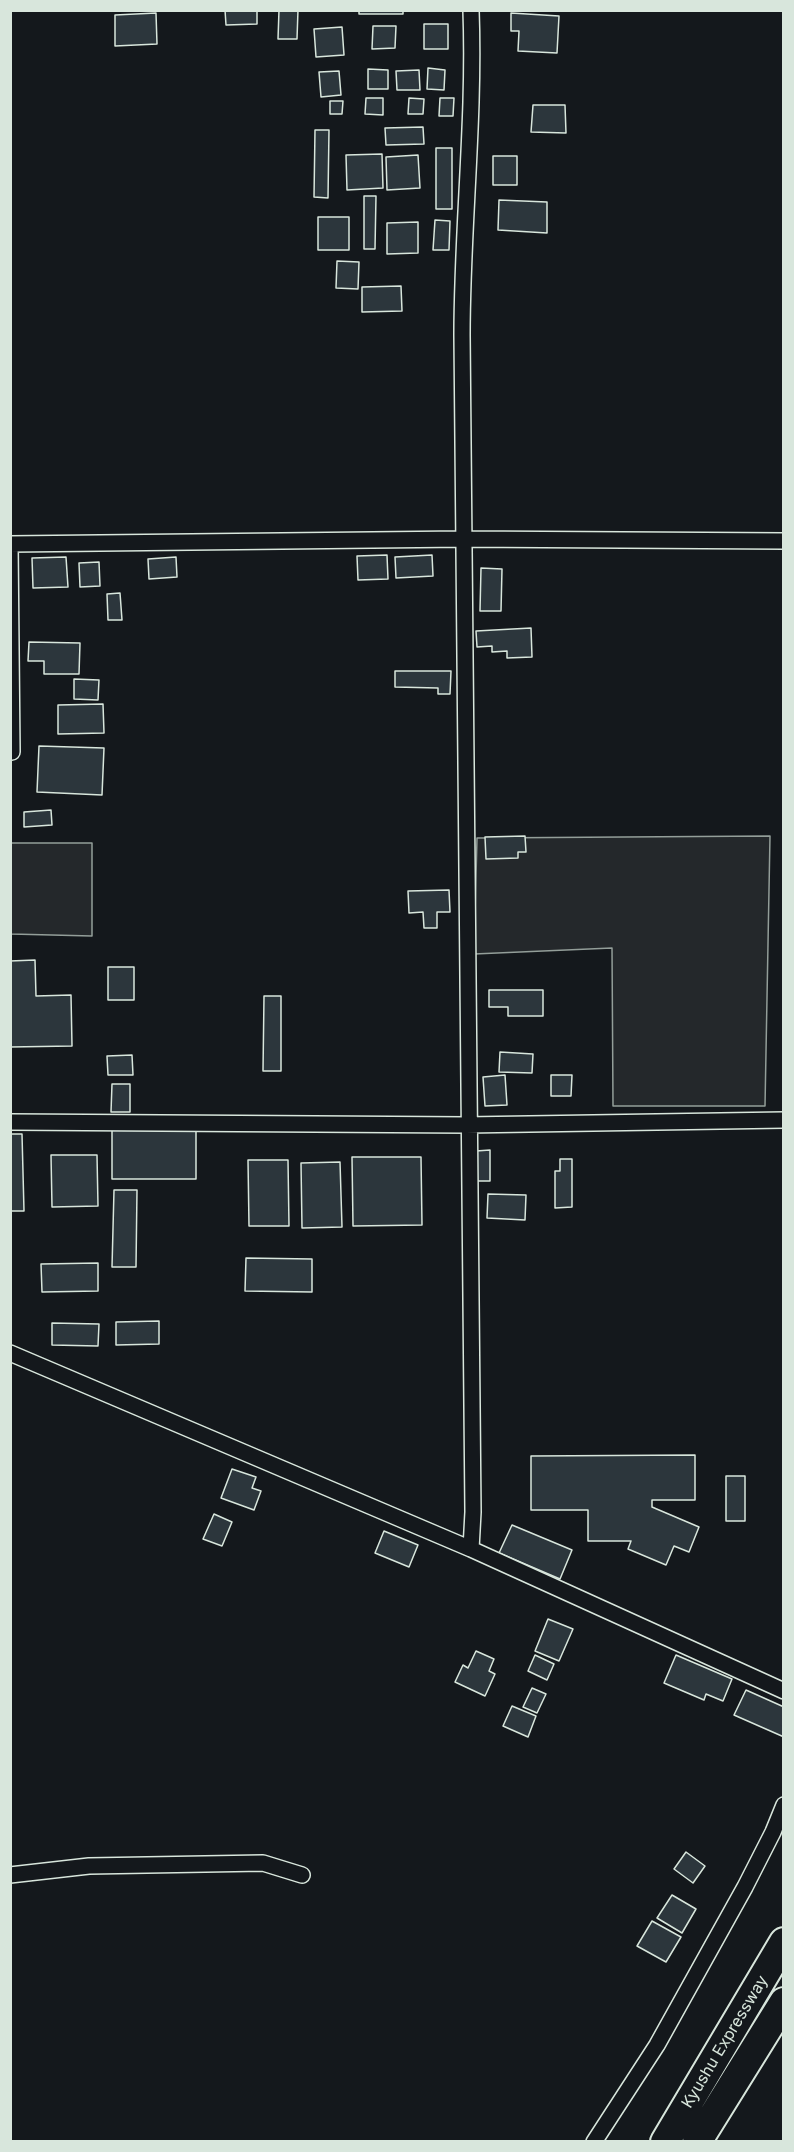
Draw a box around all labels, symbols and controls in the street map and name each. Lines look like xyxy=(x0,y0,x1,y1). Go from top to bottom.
street label: Kyushu Expressway xyxy=(678,1972,772,2112)

